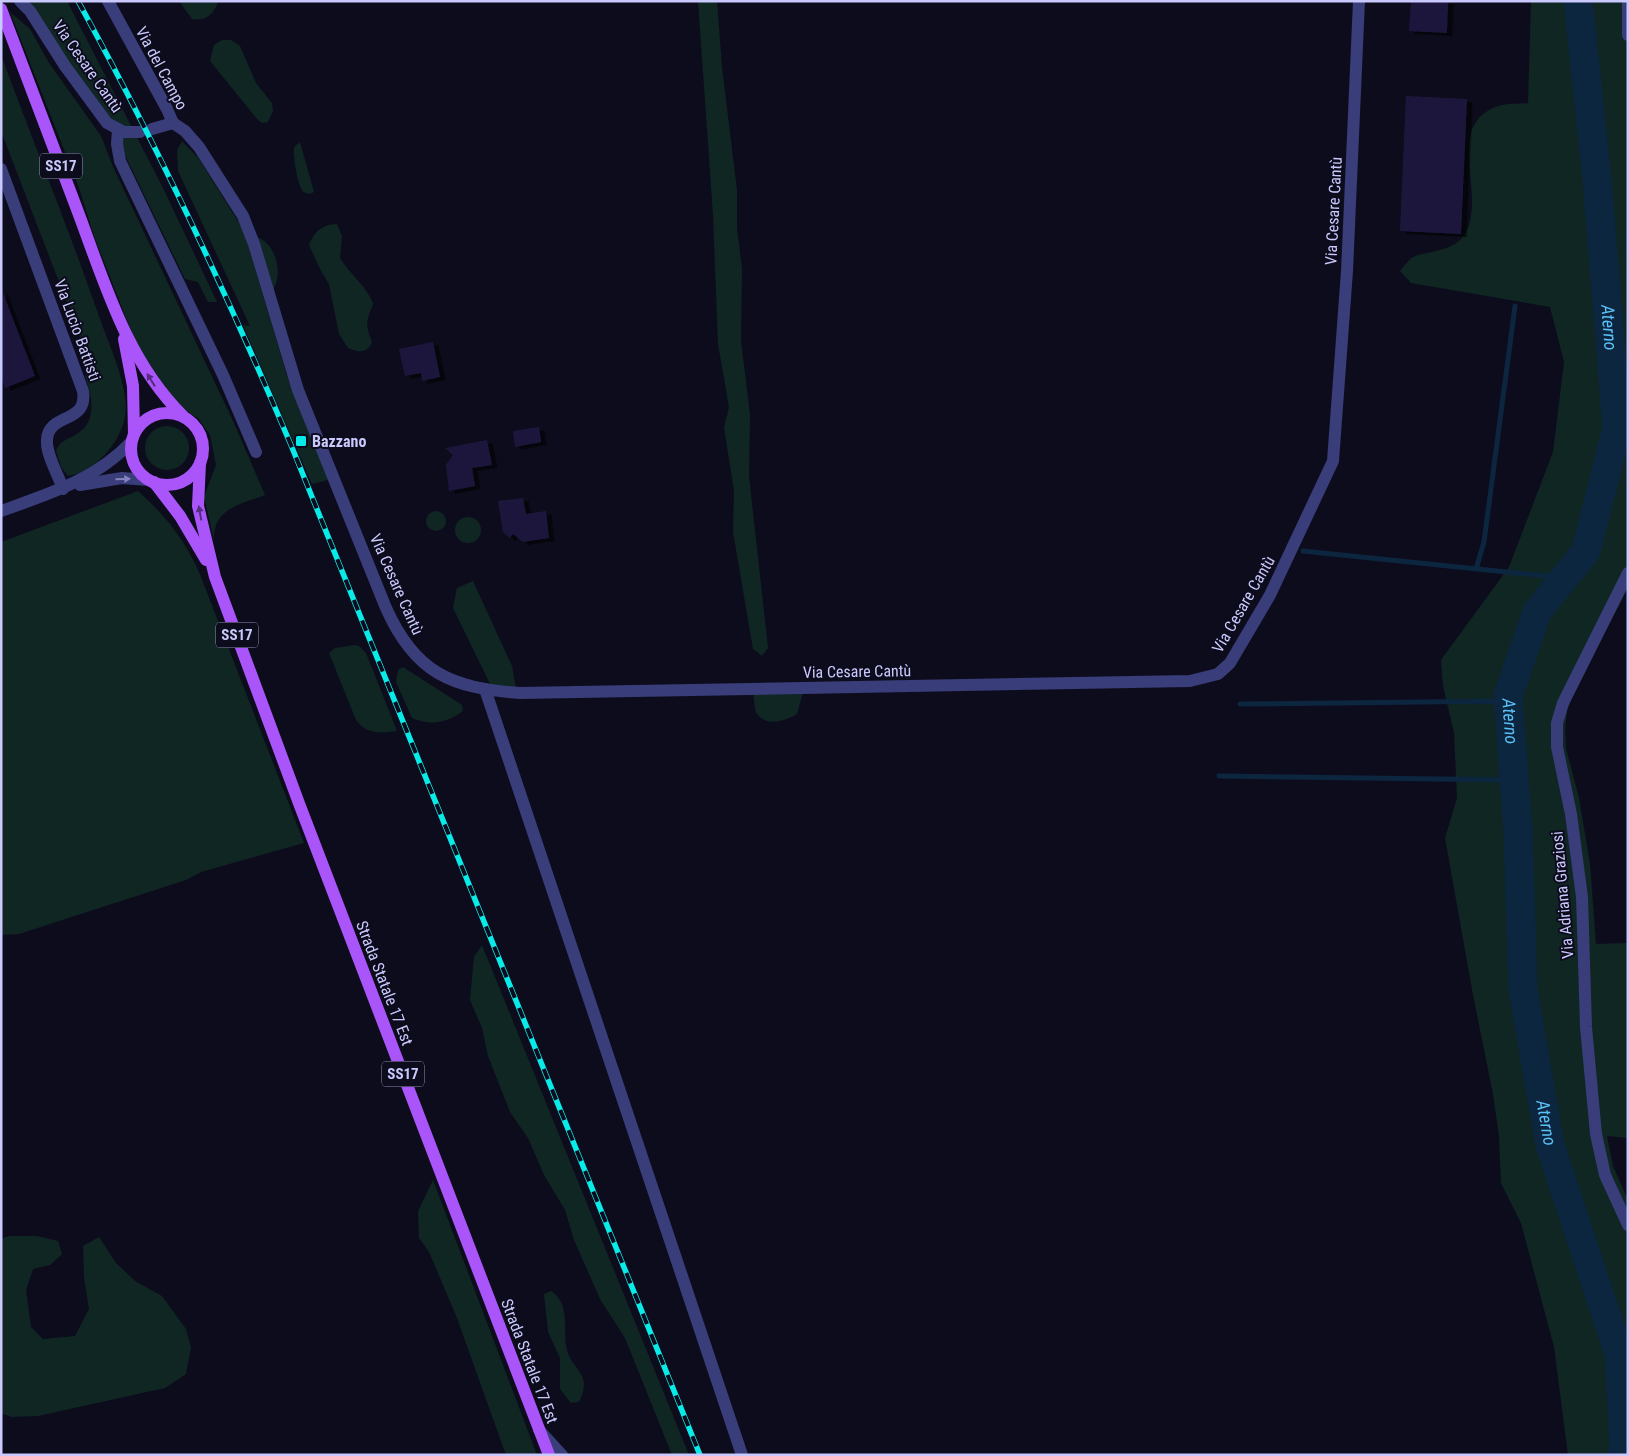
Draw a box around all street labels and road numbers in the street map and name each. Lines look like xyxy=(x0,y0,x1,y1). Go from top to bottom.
street label: Via Cesare Cantù xyxy=(49,16,126,116)
street label: Via del Campo xyxy=(132,23,191,113)
road number: SS17 xyxy=(40,154,82,178)
street label: Via Cesare Cantù xyxy=(1321,156,1346,266)
street label: Via Lucio Battisti xyxy=(50,277,105,384)
street label: Via Cesare Cantù xyxy=(366,531,427,638)
street label: Via Cesare Cantù xyxy=(1208,553,1279,656)
road number: SS17 xyxy=(216,622,258,648)
street label: Via Cesare Cantù xyxy=(803,661,911,682)
street label: Via Adriana Graziosi xyxy=(1547,830,1578,959)
street label: Strada Statale 17 Est xyxy=(352,918,417,1048)
road number: SS17 xyxy=(382,1062,424,1086)
street label: Strada Statale 17 Est xyxy=(497,1296,562,1426)

